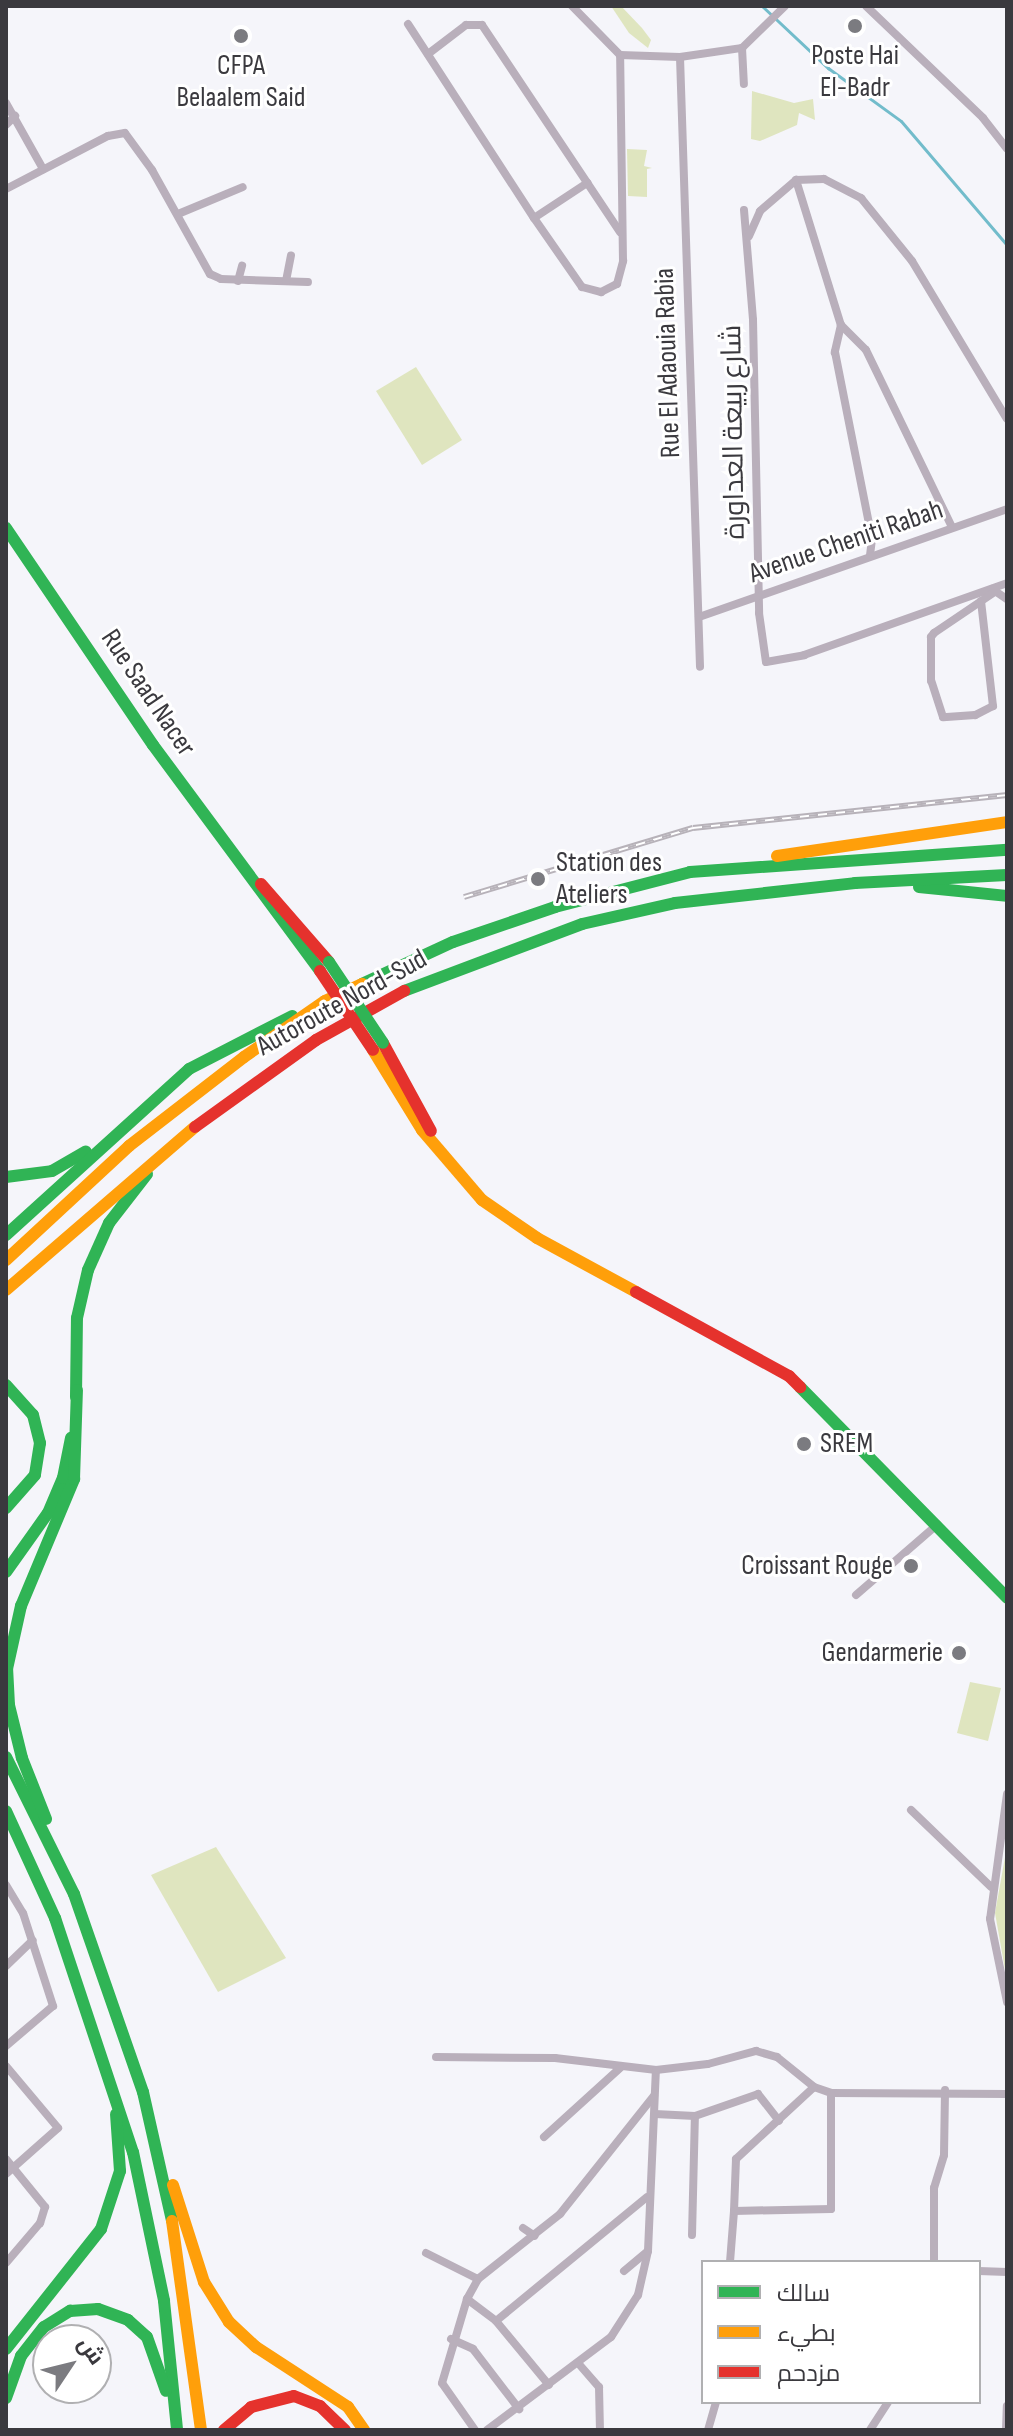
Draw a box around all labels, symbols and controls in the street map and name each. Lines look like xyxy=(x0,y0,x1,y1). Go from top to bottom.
marker: Poste Hai El-Badr xyxy=(846,17,864,35)
marker: CFPA Belaalem Said xyxy=(232,27,250,45)
place label: Poste Hai El-Badr xyxy=(811,39,899,105)
place label: CFPA Belaalem Said xyxy=(176,49,306,115)
street label: Rue El Adaouia Rabia xyxy=(648,267,688,459)
street label: شارع ربيعة العداورة xyxy=(715,324,753,540)
street label: Avenue Cheniti Rabah xyxy=(745,493,947,591)
street label: Rue Saad Nacer xyxy=(93,623,203,763)
place label: Station des Ateliers xyxy=(556,846,662,912)
marker: Station des Ateliers xyxy=(527,868,549,890)
street label: Autoroute Nord-Sud xyxy=(251,942,433,1064)
place label: SREM xyxy=(820,1427,873,1461)
marker: SREM xyxy=(795,1435,813,1453)
place label: Croissant Rouge xyxy=(741,1549,893,1583)
marker: Croissant Rouge xyxy=(900,1555,922,1577)
place label: Gendarmerie xyxy=(822,1636,943,1670)
marker: Gendarmerie xyxy=(950,1644,968,1662)
legend xyxy=(701,2260,981,2404)
text: سالك xyxy=(777,2279,830,2308)
text: بطيء xyxy=(777,2319,836,2348)
north arrow xyxy=(32,2324,112,2404)
text: ش xyxy=(71,2332,110,2370)
text: مزدحم xyxy=(777,2359,840,2388)

